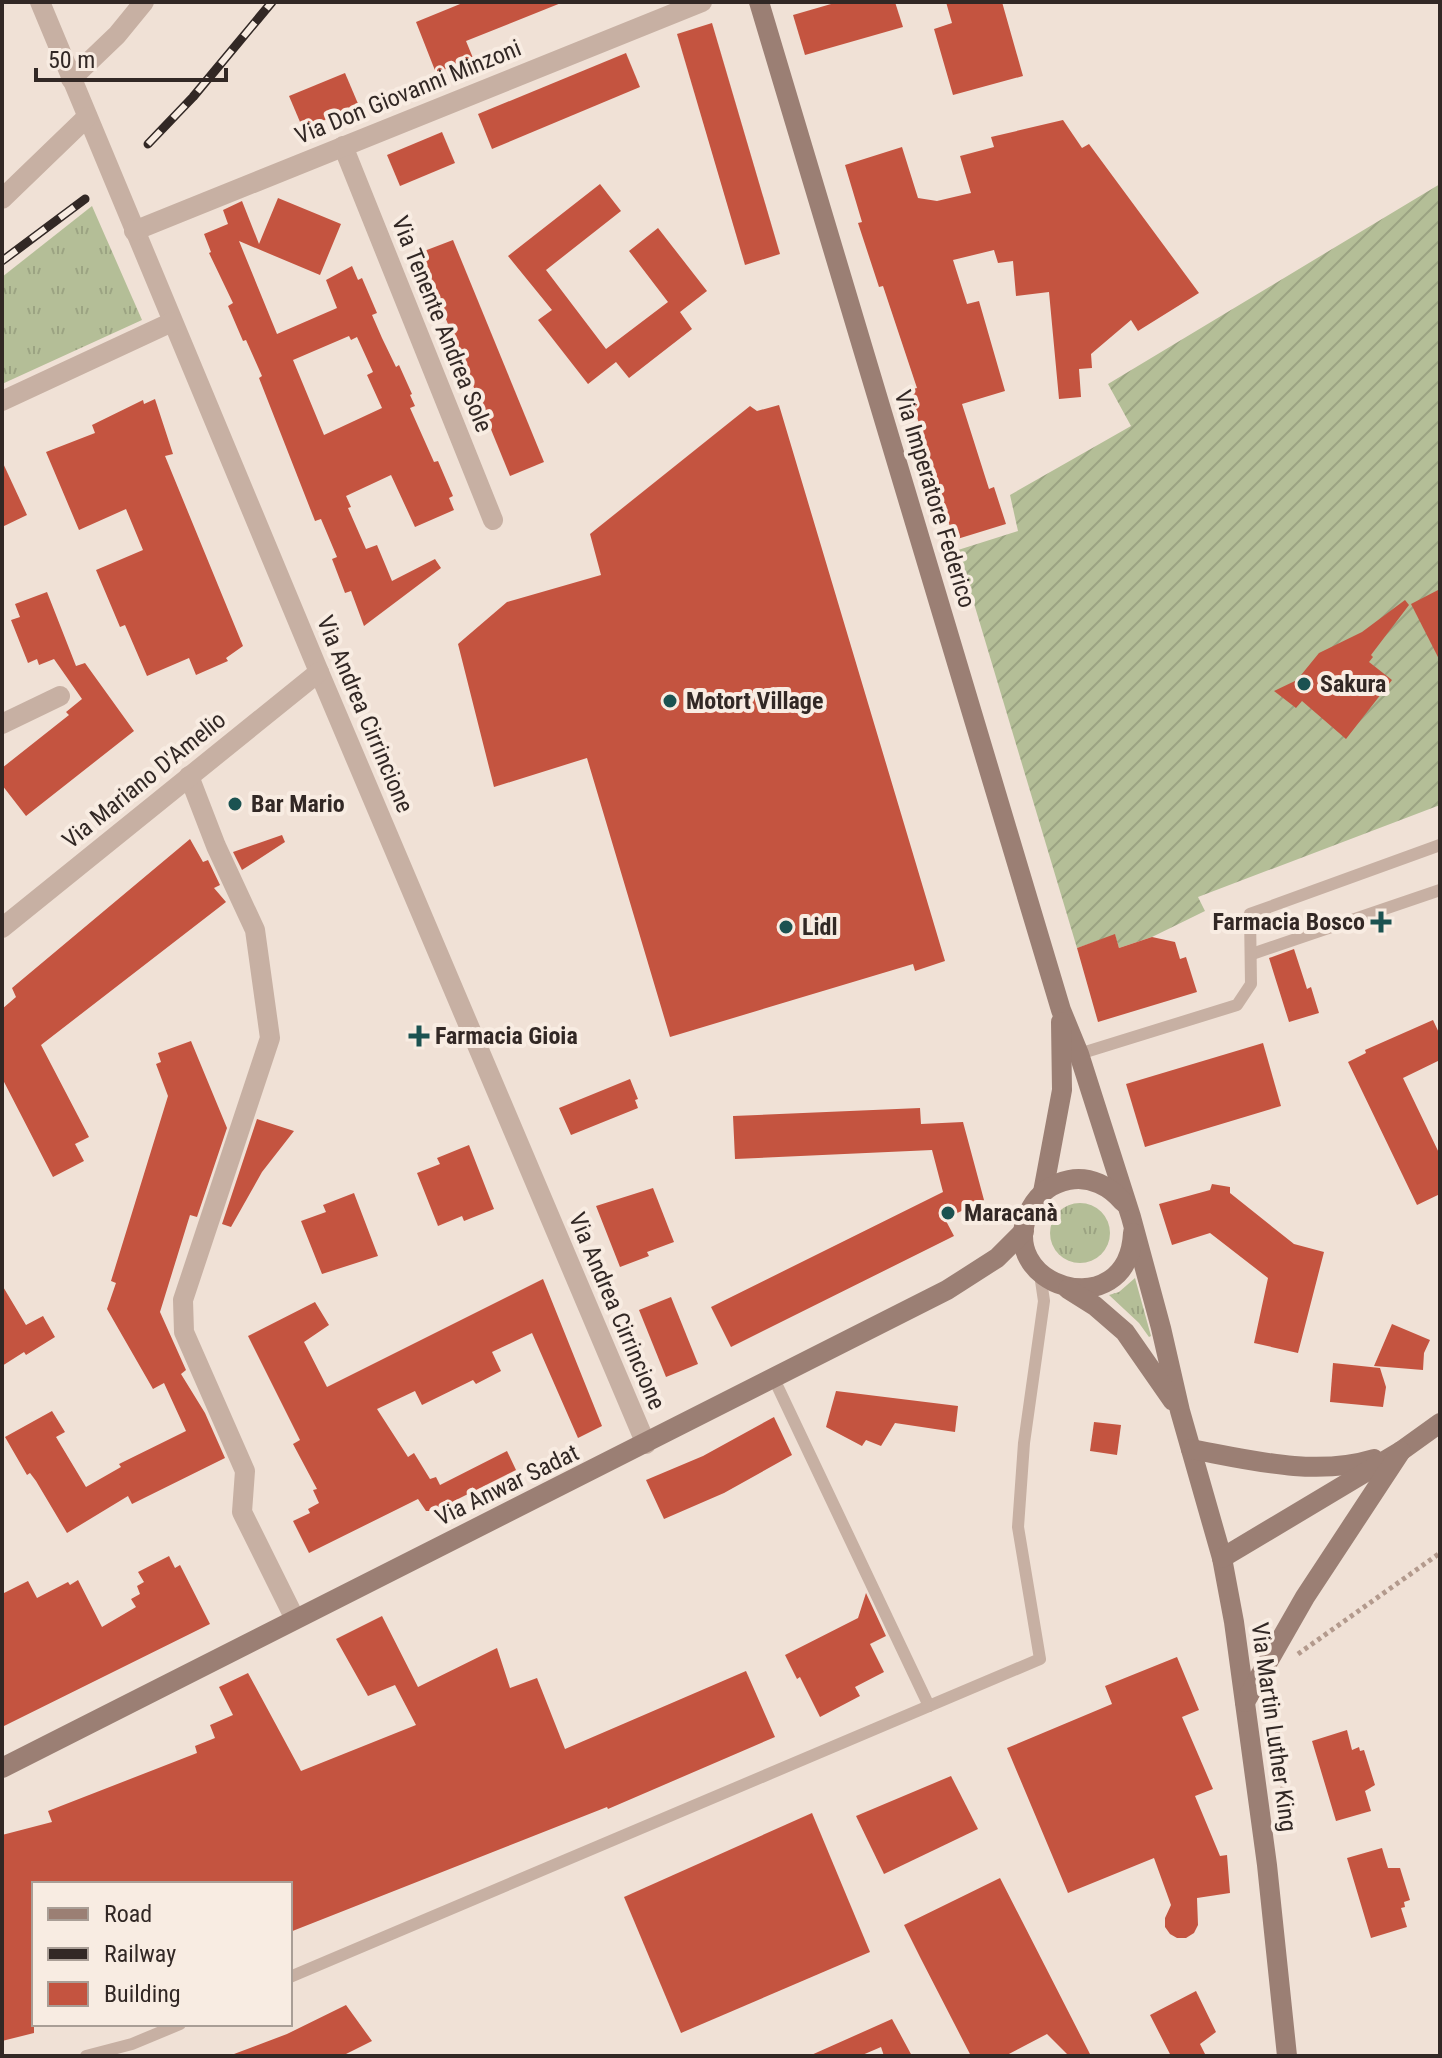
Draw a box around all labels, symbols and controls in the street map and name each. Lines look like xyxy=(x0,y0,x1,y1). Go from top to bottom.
scale bar xyxy=(36,32,226,82)
street label: Via Don Giovanni Minzoni xyxy=(291,34,525,150)
text: 50 m xyxy=(48,46,95,74)
street label: Via Tenente Andrea Sole xyxy=(386,212,498,436)
street label: Via Imperatore Federico xyxy=(889,387,981,611)
street label: Via Andrea Cirrincione xyxy=(311,611,419,817)
place label: Sakura xyxy=(1320,670,1386,698)
marker: Sakura xyxy=(1295,675,1313,693)
place label: Motort Village xyxy=(686,687,823,715)
marker: Motort Village xyxy=(661,692,679,710)
street label: Via Mariano D'Amelio xyxy=(57,706,231,854)
place label: Bar Mario xyxy=(251,790,345,818)
marker: Bar Mario xyxy=(226,795,244,813)
place label: Farmacia Bosco xyxy=(1212,908,1365,936)
place label: Lidl xyxy=(802,913,837,941)
marker: Farmacia Bosco xyxy=(1372,913,1390,931)
marker: Lidl xyxy=(777,918,795,936)
place label: Farmacia Gioia xyxy=(435,1022,578,1050)
marker: Farmacia Gioia xyxy=(410,1027,428,1045)
place label: Maracanà xyxy=(964,1199,1058,1227)
marker: Maracanà xyxy=(939,1204,957,1222)
street label: Via Andrea Cirrincione xyxy=(563,1208,671,1414)
street label: Via Anwar Sadat xyxy=(431,1438,583,1532)
street label: Via Martin Luther King xyxy=(1245,1621,1303,1833)
legend xyxy=(32,1882,292,2026)
text: Road xyxy=(104,1900,152,1928)
text: Railway xyxy=(104,1940,176,1968)
text: Building xyxy=(104,1980,181,2008)

